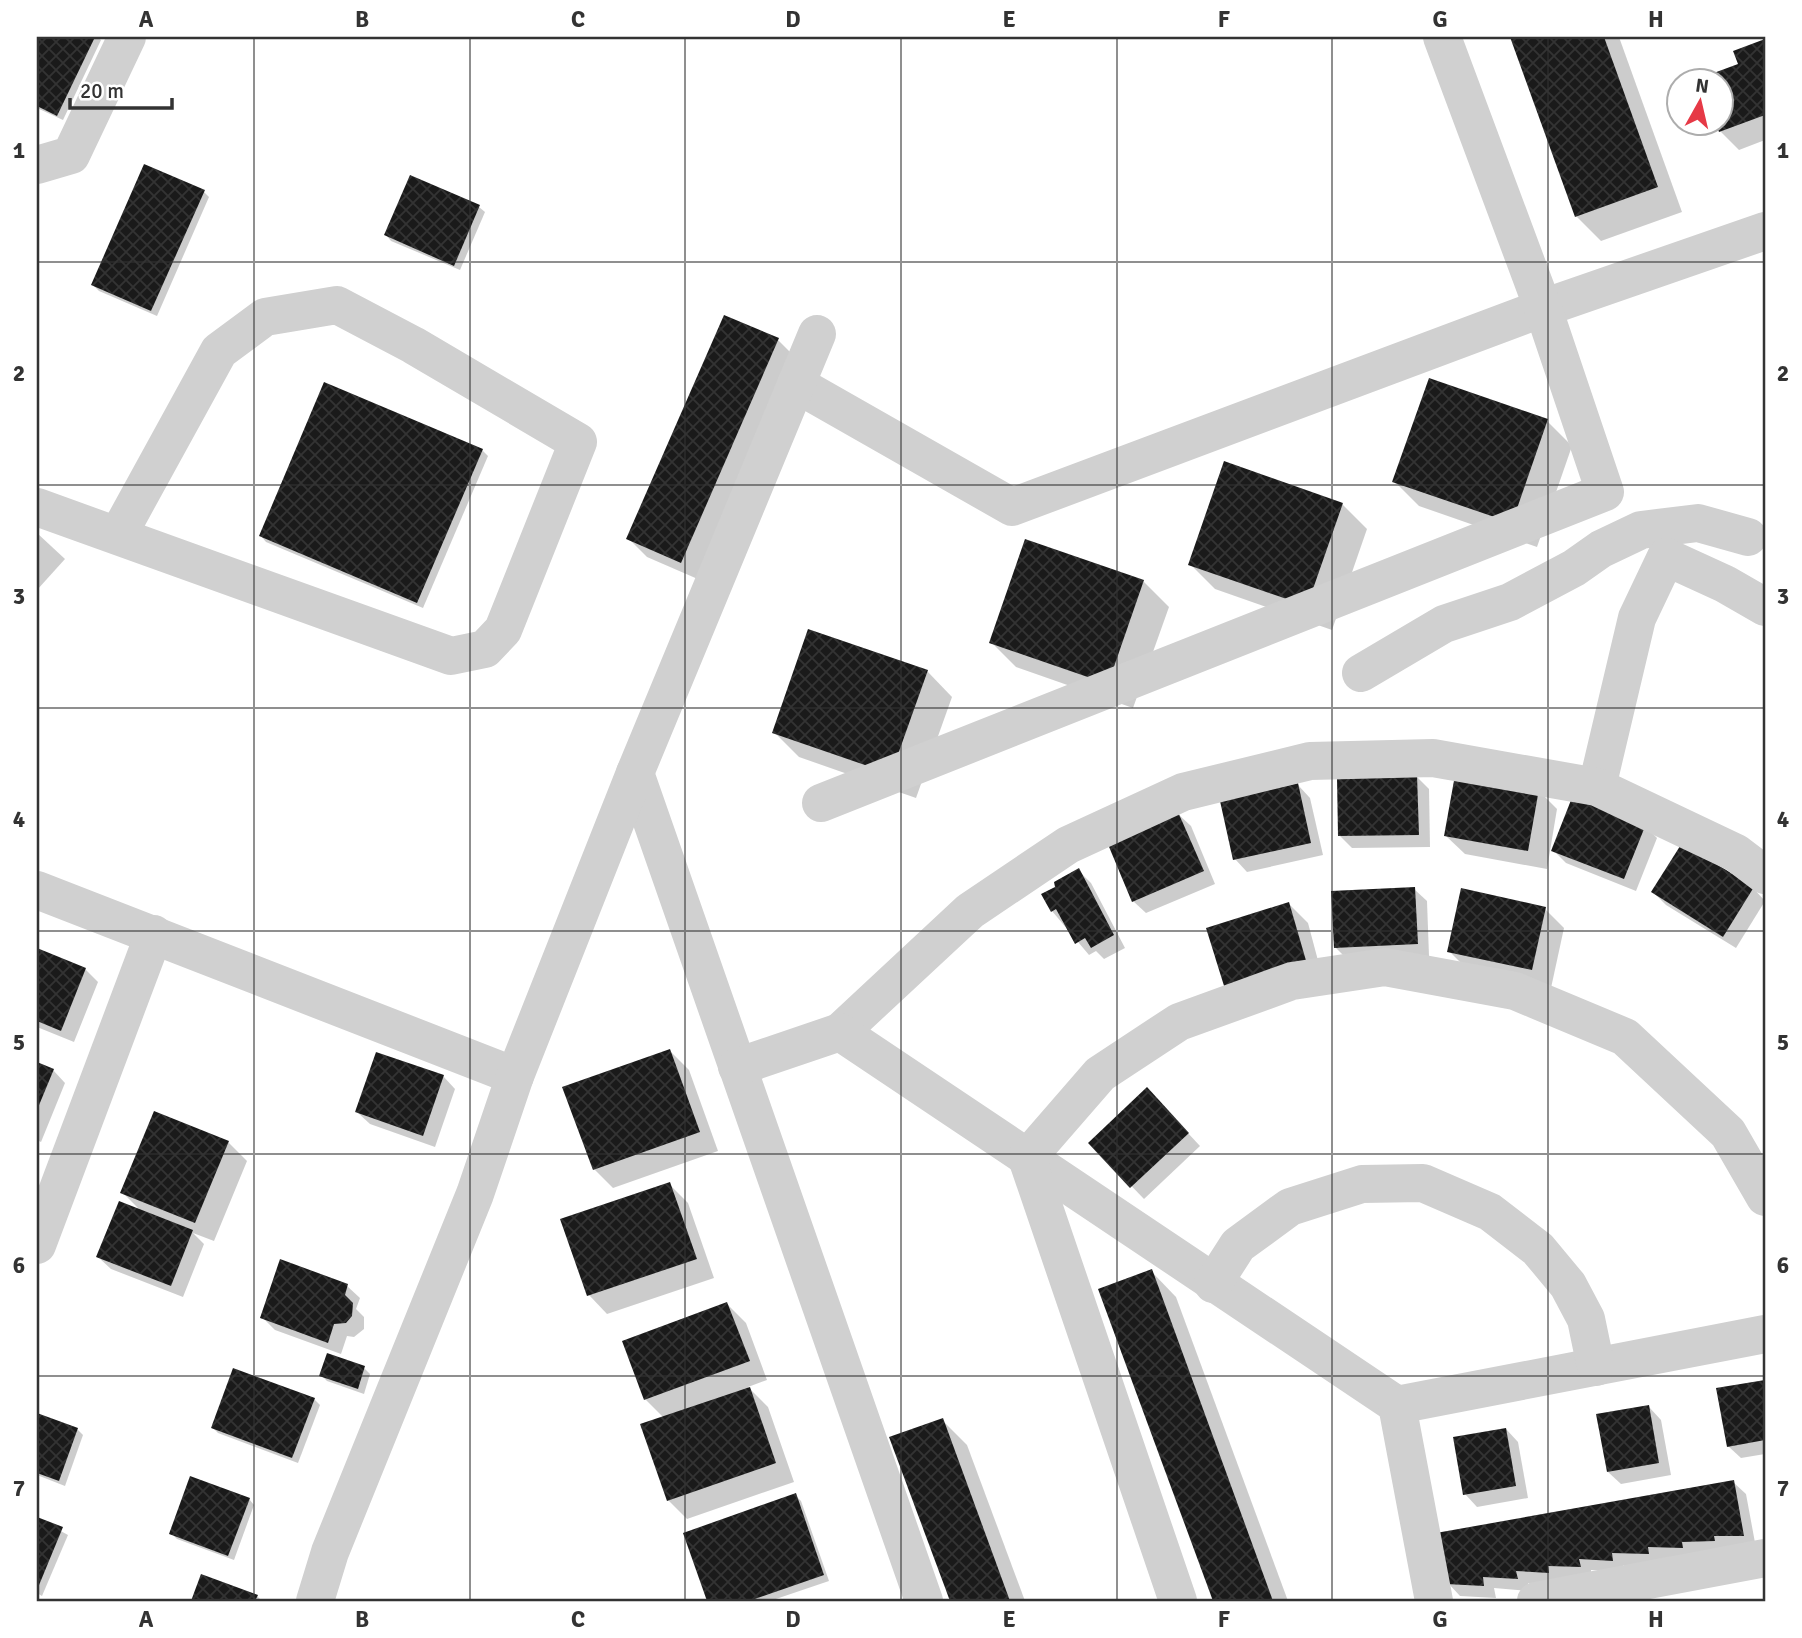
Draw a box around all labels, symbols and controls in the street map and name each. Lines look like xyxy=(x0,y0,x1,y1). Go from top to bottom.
text: A xyxy=(139,5,154,34)
text: B xyxy=(355,5,369,34)
text: C xyxy=(571,5,585,34)
text: D xyxy=(785,5,801,34)
text: E xyxy=(1002,5,1016,34)
text: F xyxy=(1218,5,1230,34)
text: G xyxy=(1432,5,1448,34)
text: H xyxy=(1648,5,1664,34)
scale bar xyxy=(70,66,172,110)
north arrow xyxy=(1666,66,1736,136)
text: N xyxy=(1694,73,1710,99)
text: 20 m xyxy=(80,78,124,104)
text: 1 xyxy=(13,136,25,165)
text: 1 xyxy=(1777,136,1789,165)
text: 2 xyxy=(13,359,25,388)
text: 2 xyxy=(1777,359,1789,388)
text: 3 xyxy=(13,582,25,611)
text: 3 xyxy=(1777,582,1789,611)
text: 4 xyxy=(13,805,25,834)
text: 4 xyxy=(1777,805,1789,834)
text: 5 xyxy=(13,1028,25,1057)
text: 5 xyxy=(1777,1028,1789,1057)
text: 6 xyxy=(13,1251,25,1280)
text: 6 xyxy=(1777,1251,1789,1280)
text: 7 xyxy=(13,1474,25,1503)
text: 7 xyxy=(1777,1474,1789,1503)
text: A xyxy=(139,1605,154,1634)
text: B xyxy=(355,1605,369,1634)
text: C xyxy=(571,1605,585,1634)
text: D xyxy=(785,1605,801,1634)
text: E xyxy=(1002,1605,1016,1634)
text: F xyxy=(1218,1605,1230,1634)
text: G xyxy=(1432,1605,1448,1634)
text: H xyxy=(1648,1605,1664,1634)

